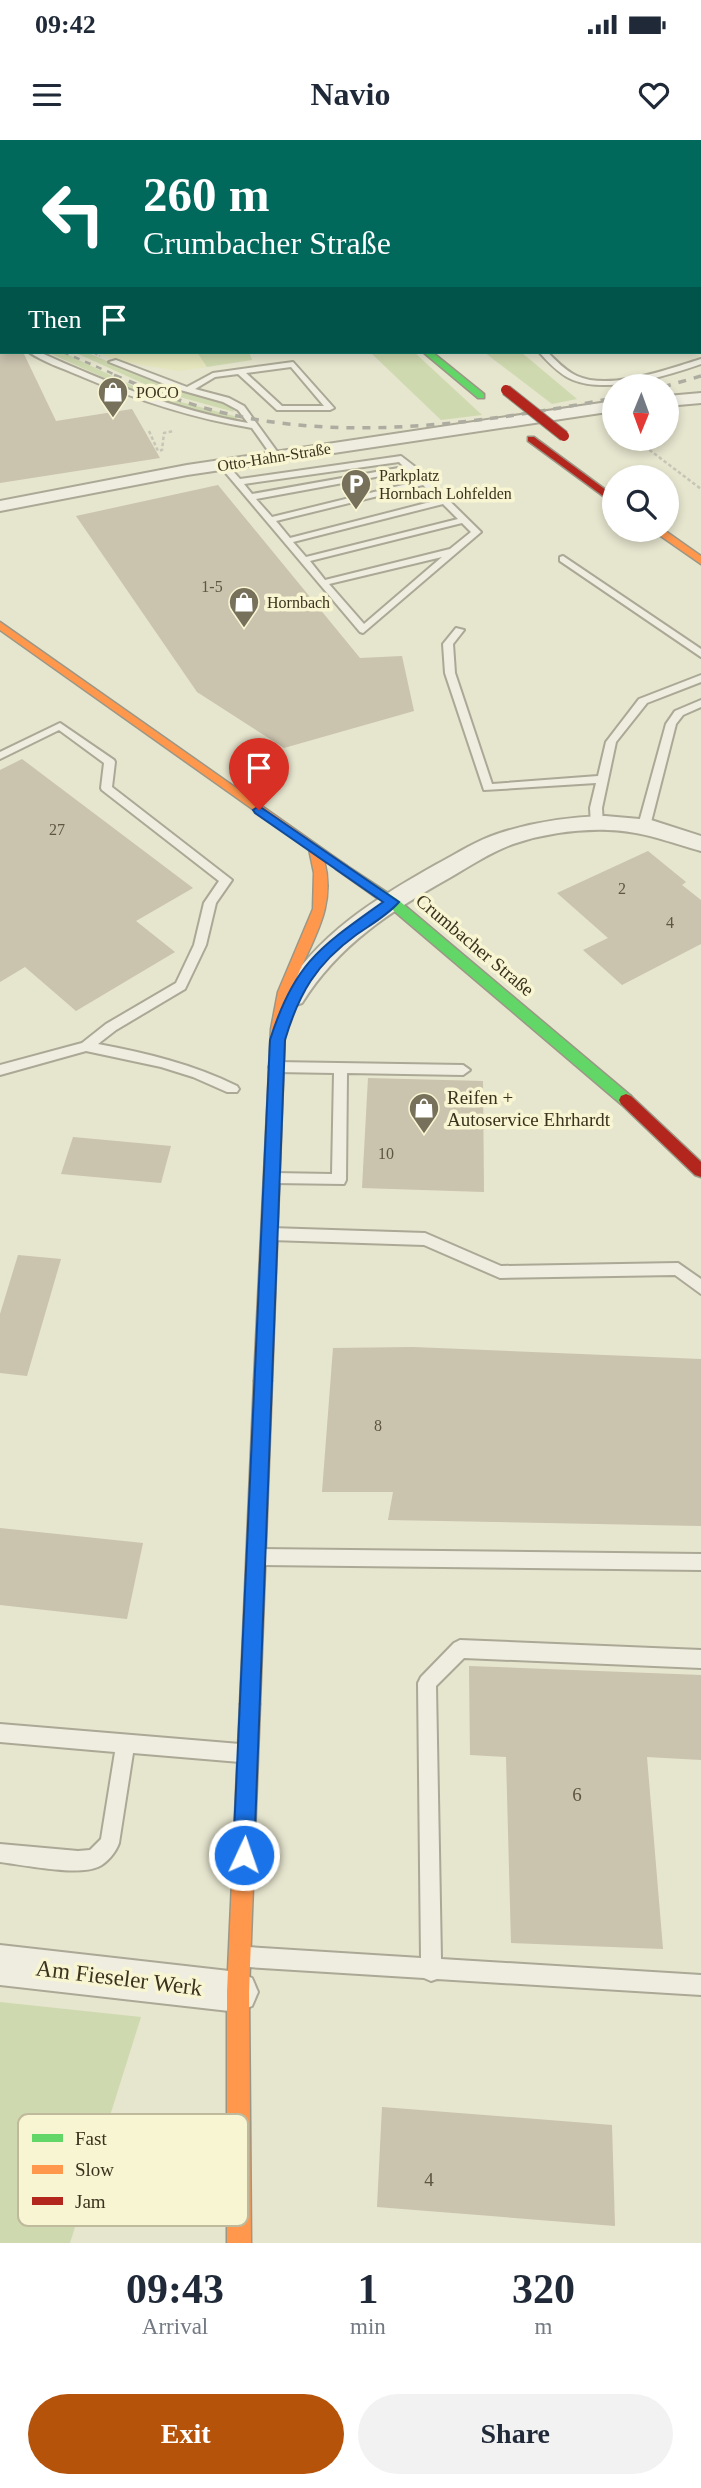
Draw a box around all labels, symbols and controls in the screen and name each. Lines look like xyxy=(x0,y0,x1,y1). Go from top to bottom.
text: 09:42 xyxy=(35,10,96,39)
icon: menu xyxy=(28,76,66,114)
text: Navio xyxy=(311,76,391,112)
icon: heart xyxy=(635,76,673,114)
text: 260 m xyxy=(143,167,270,222)
icon: left xyxy=(28,168,119,259)
text: Crumbacher Straße xyxy=(143,225,391,261)
icon: arrive xyxy=(95,301,133,339)
text: Then xyxy=(28,305,81,334)
north arrow xyxy=(602,374,679,452)
map controls xyxy=(602,374,679,542)
shop icon: POCO xyxy=(96,375,130,419)
place label: POCO xyxy=(136,384,179,401)
street label: Otto-Hahn-Straße xyxy=(216,440,332,474)
button: search xyxy=(602,465,679,542)
parking icon: Parkplatz Hornbach Lohfelden xyxy=(339,467,373,511)
place label: Parkplatz Hornbach Lohfelden xyxy=(379,467,512,502)
house number: 1-5 xyxy=(201,578,223,595)
shop icon: Hornbach xyxy=(227,585,261,629)
place label: Hornbach xyxy=(267,594,330,611)
pin xyxy=(229,738,289,810)
icon: arrive xyxy=(240,749,278,787)
house number: 27 xyxy=(49,821,65,838)
house number: 2 xyxy=(618,880,626,897)
street label: Crumbacher Straße xyxy=(412,890,538,1000)
house number: 4 xyxy=(666,914,674,931)
place label: Reifen + Autoservice Ehrhardt xyxy=(447,1087,611,1130)
shop icon: Reifen + Autoservice Ehrhardt xyxy=(407,1091,441,1135)
house number: 10 xyxy=(378,1145,394,1162)
house number: 8 xyxy=(374,1417,382,1434)
house number: 6 xyxy=(572,1784,582,1805)
position arrow xyxy=(207,1818,281,1892)
street label: Am Fieseler Werk xyxy=(34,1955,204,2001)
legend xyxy=(18,2114,248,2226)
text: Fast xyxy=(75,2128,107,2149)
text: Slow xyxy=(75,2159,114,2180)
house number: 4 xyxy=(424,2169,434,2190)
text: Jam xyxy=(75,2191,106,2212)
text: 09:43 xyxy=(126,2266,224,2312)
text: 1 xyxy=(357,2266,378,2312)
text: 320 xyxy=(512,2266,575,2312)
text: Arrival xyxy=(142,2314,208,2339)
text: min xyxy=(350,2314,386,2339)
text: m xyxy=(534,2314,552,2339)
button: Exit xyxy=(28,2394,344,2474)
button: Share xyxy=(358,2394,673,2474)

